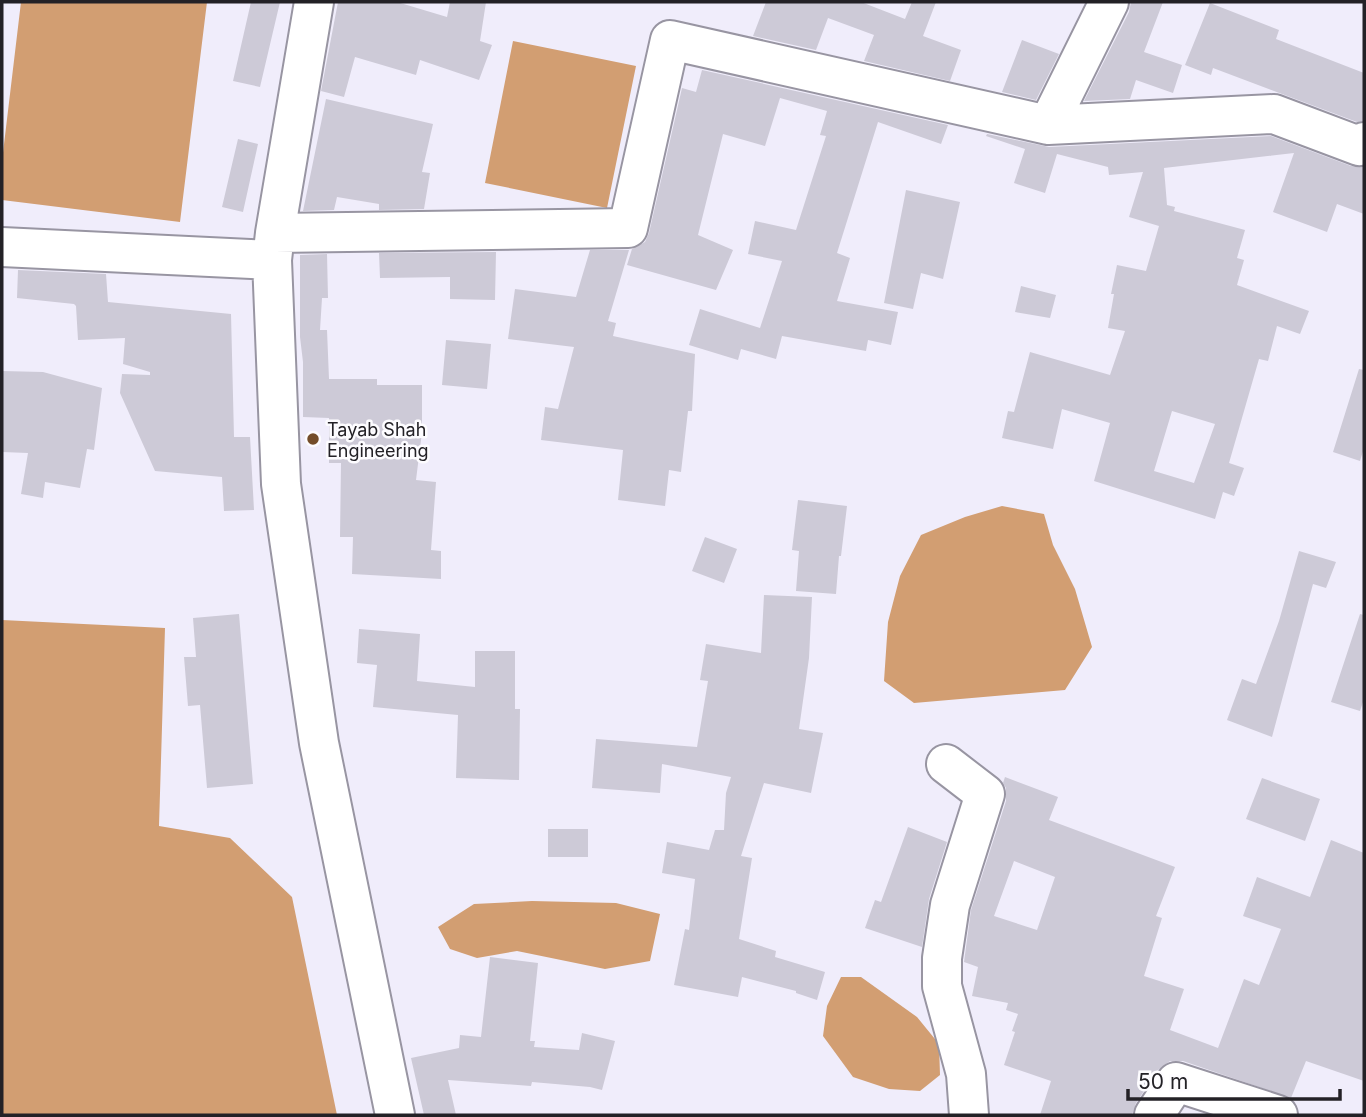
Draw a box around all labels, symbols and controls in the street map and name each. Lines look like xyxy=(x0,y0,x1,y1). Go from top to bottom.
place label: Tayab Shah Engineering xyxy=(327,419,429,461)
marker: Tayab Shah Engineering xyxy=(305,431,321,447)
scale bar xyxy=(1128,1058,1340,1102)
text: 50 m xyxy=(1138,1069,1188,1094)

